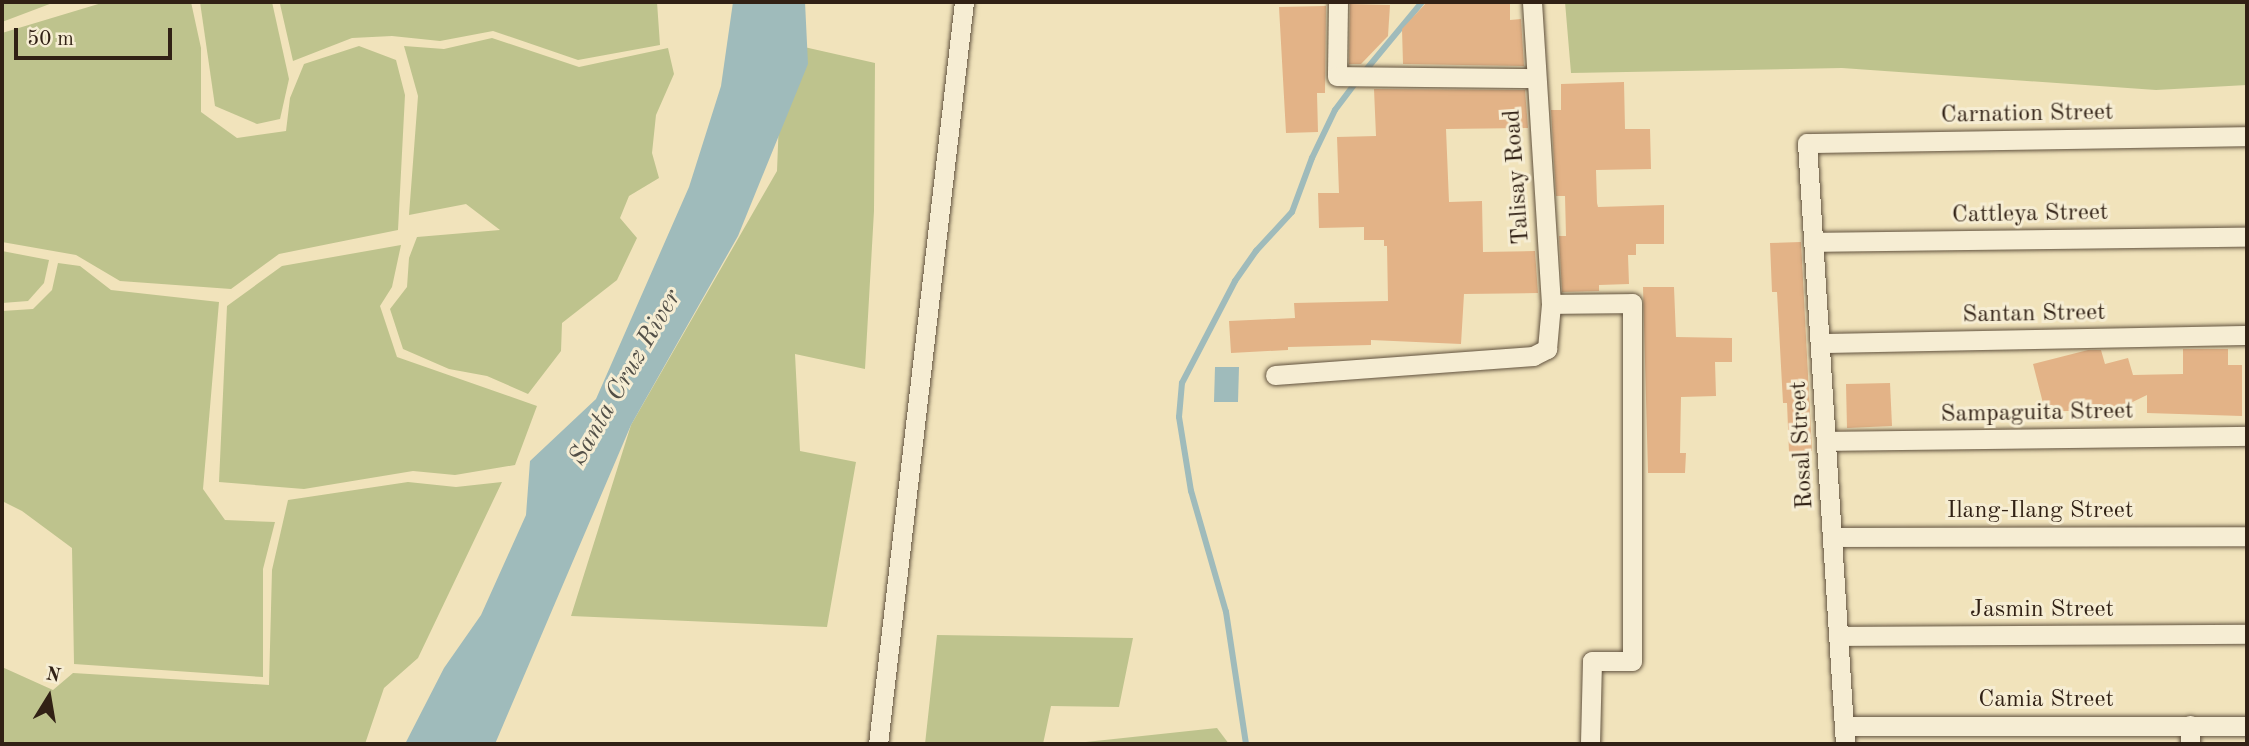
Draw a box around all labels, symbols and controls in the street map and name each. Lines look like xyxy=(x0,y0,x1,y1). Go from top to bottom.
scale bar xyxy=(18,14,175,58)
text: 50 m xyxy=(27,29,74,50)
street label: Carnation Street xyxy=(1940,99,2114,131)
street label: Talisay Road xyxy=(1499,108,1537,246)
street label: Cattleya Street xyxy=(1952,199,2108,231)
water label: Santa Cruz River xyxy=(563,284,689,472)
street label: Santan Street xyxy=(1962,299,2106,331)
street label: Rosal Street xyxy=(1785,380,1821,510)
street label: Sampaguita Street xyxy=(1940,398,2134,430)
street label: Ilang-Ilang Street xyxy=(1947,498,2133,526)
street label: Jasmin Street xyxy=(1970,597,2114,625)
north arrow xyxy=(14,662,84,732)
text: N xyxy=(44,665,62,687)
street label: Camia Street xyxy=(1978,687,2114,715)

